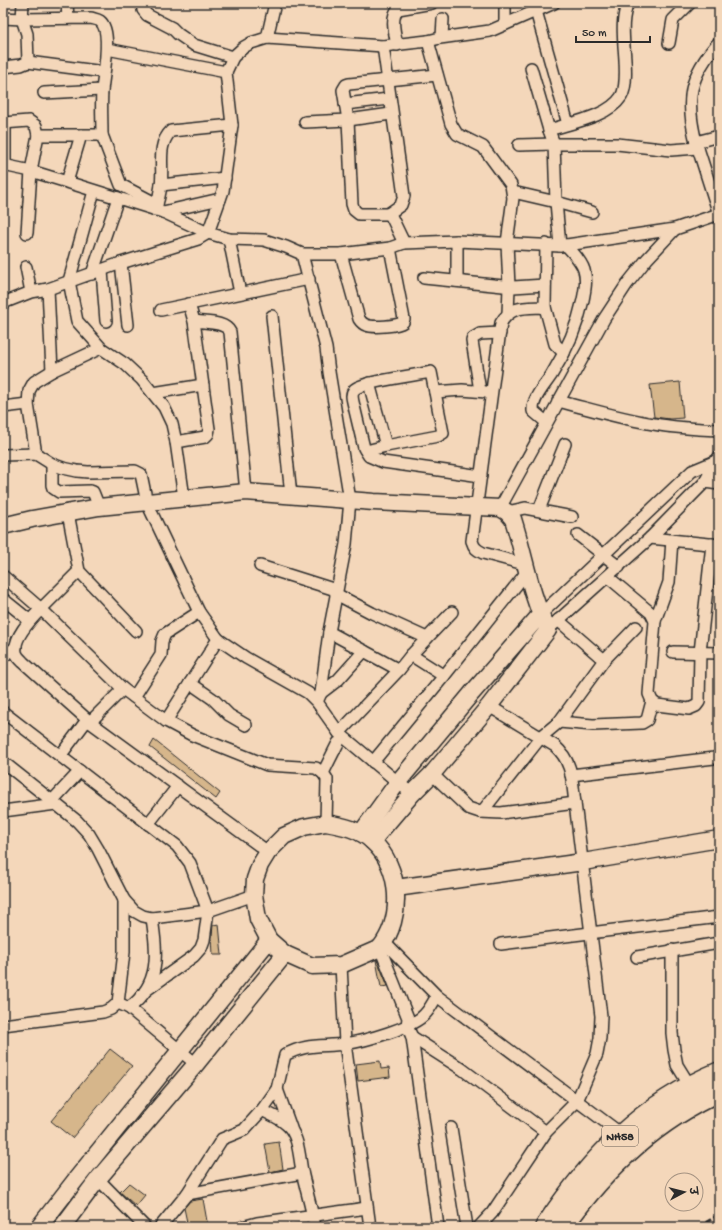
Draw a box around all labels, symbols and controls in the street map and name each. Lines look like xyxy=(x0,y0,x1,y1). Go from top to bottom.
scale bar xyxy=(576,18,650,44)
text: 50 m xyxy=(582,27,607,41)
road number: NH58 xyxy=(602,1126,638,1146)
north arrow xyxy=(664,1172,704,1212)
text: उ xyxy=(685,1186,700,1197)

